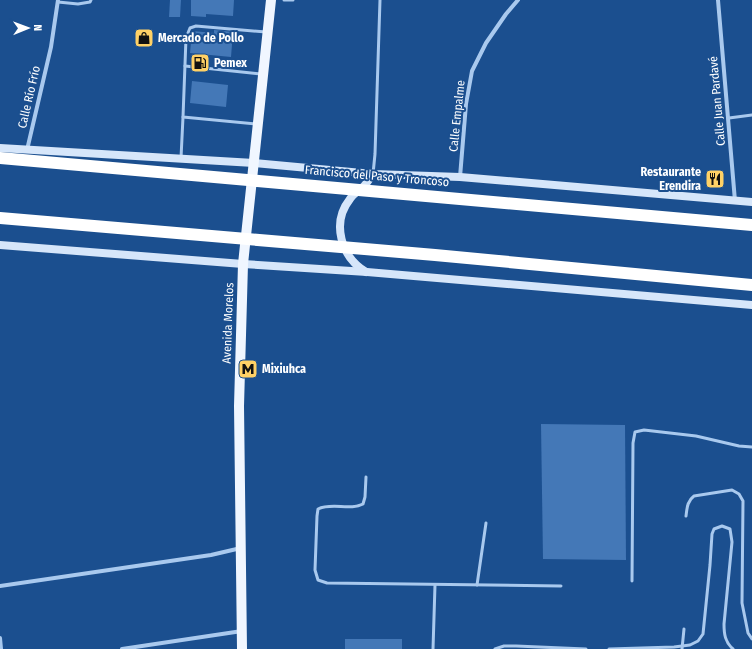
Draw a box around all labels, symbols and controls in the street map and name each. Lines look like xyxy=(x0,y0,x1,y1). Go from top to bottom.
north arrow xyxy=(8,8,48,48)
text: N xyxy=(31,24,44,31)
shop icon: Mercado de Pollo xyxy=(133,27,155,49)
place label: Mercado de Pollo xyxy=(158,31,244,45)
fuel station icon: Pemex xyxy=(189,52,211,74)
street label: Calle Juan Pardavé xyxy=(706,55,728,146)
place label: Pemex xyxy=(214,56,247,70)
street label: Calle Río Frío xyxy=(15,64,43,130)
street label: Calle Empalme xyxy=(446,79,468,152)
street label: Francisco del Paso y Troncoso xyxy=(304,163,450,189)
place label: Restaurante Erendira xyxy=(640,165,701,193)
restaurant icon: Restaurante Erendira xyxy=(704,168,726,190)
street label: Avenida Morelos xyxy=(220,282,236,364)
metro station icon: Mixiuhca xyxy=(237,358,259,380)
place label: Mixiuhca xyxy=(262,362,306,376)

